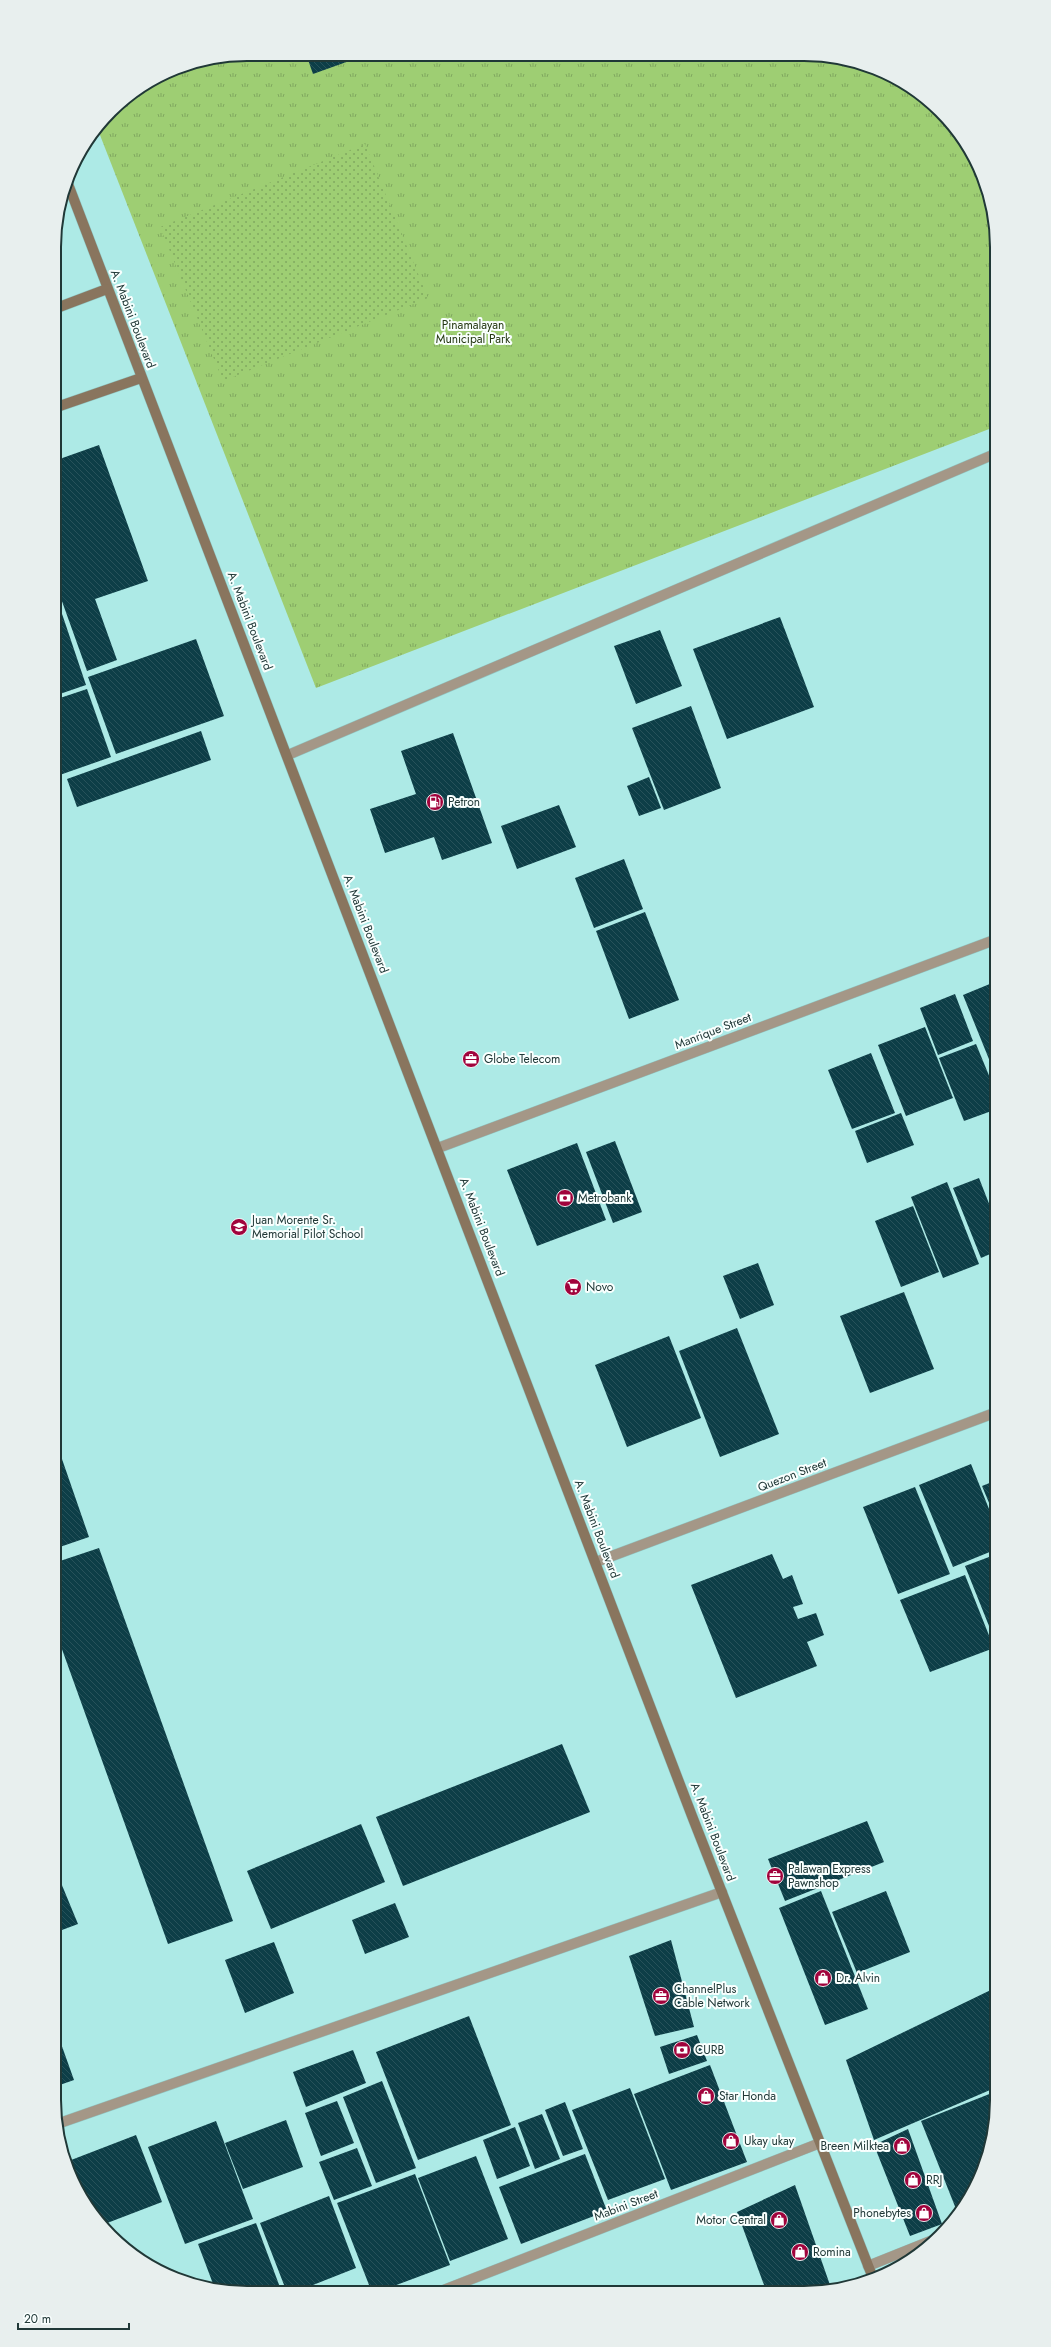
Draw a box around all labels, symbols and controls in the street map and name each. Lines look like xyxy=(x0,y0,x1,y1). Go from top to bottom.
street label: A. Mabini Boulevard xyxy=(106,267,160,371)
park label: Pinamalayan Municipal Park xyxy=(436,316,511,348)
street label: A. Mabini Boulevard xyxy=(223,569,277,673)
fuel station icon: Petron xyxy=(425,792,445,812)
place label: Petron xyxy=(448,793,480,811)
street label: A. Mabini Boulevard xyxy=(339,872,393,976)
street label: Manrique Street xyxy=(672,1008,754,1054)
office icon: Globe Telecom xyxy=(461,1049,481,1069)
place label: Globe Telecom xyxy=(484,1050,560,1068)
street label: A. Mabini Boulevard xyxy=(455,1175,509,1279)
bank icon: Metrobank xyxy=(555,1188,575,1208)
place label: Metrobank xyxy=(578,1189,632,1207)
place label: Juan Morente Sr. Memorial Pilot School xyxy=(250,1211,363,1243)
school or university icon: Juan Morente Sr. Memorial Pilot School xyxy=(229,1217,249,1237)
supermarket icon: Novo xyxy=(563,1277,583,1297)
place label: Novo xyxy=(586,1278,614,1296)
street label: Quezon Street xyxy=(755,1454,829,1496)
street label: A. Mabini Boulevard xyxy=(570,1477,624,1581)
street label: A. Mabini Boulevard xyxy=(686,1780,740,1884)
place label: Palawan Express Pawnshop xyxy=(788,1860,871,1892)
office icon: Palawan Express Pawnshop xyxy=(765,1866,785,1886)
shop icon: Dr. Alvin xyxy=(813,1968,833,1988)
place label: Dr. Alvin xyxy=(836,1969,880,1987)
place label: ChannelPlus Cable Network xyxy=(674,1980,750,2012)
office icon: ChannelPlus Cable Network xyxy=(651,1986,671,2006)
bank icon: CURB xyxy=(672,2040,692,2060)
place label: CURB xyxy=(695,2041,724,2059)
shop icon: Star Honda xyxy=(696,2086,716,2106)
place label: Star Honda xyxy=(719,2087,776,2105)
shop icon: Ukay ukay xyxy=(721,2131,741,2151)
place label: Ukay ukay xyxy=(744,2132,795,2150)
shop icon: Breen Milktea xyxy=(892,2136,912,2156)
place label: Breen Milktea xyxy=(820,2137,889,2155)
shop icon: RRJ xyxy=(903,2170,923,2190)
place label: RRJ xyxy=(926,2171,942,2189)
street label: Mabini Street xyxy=(591,2185,661,2225)
shop icon: Phonebytes xyxy=(914,2203,934,2223)
place label: Phonebytes xyxy=(853,2204,911,2222)
shop icon: Motor Central xyxy=(769,2210,789,2230)
place label: Motor Central xyxy=(696,2211,766,2229)
shop icon: Romina xyxy=(790,2242,810,2262)
place label: Romina xyxy=(813,2243,851,2261)
scale bar xyxy=(18,2305,129,2331)
text: 20 m xyxy=(24,2310,51,2328)

